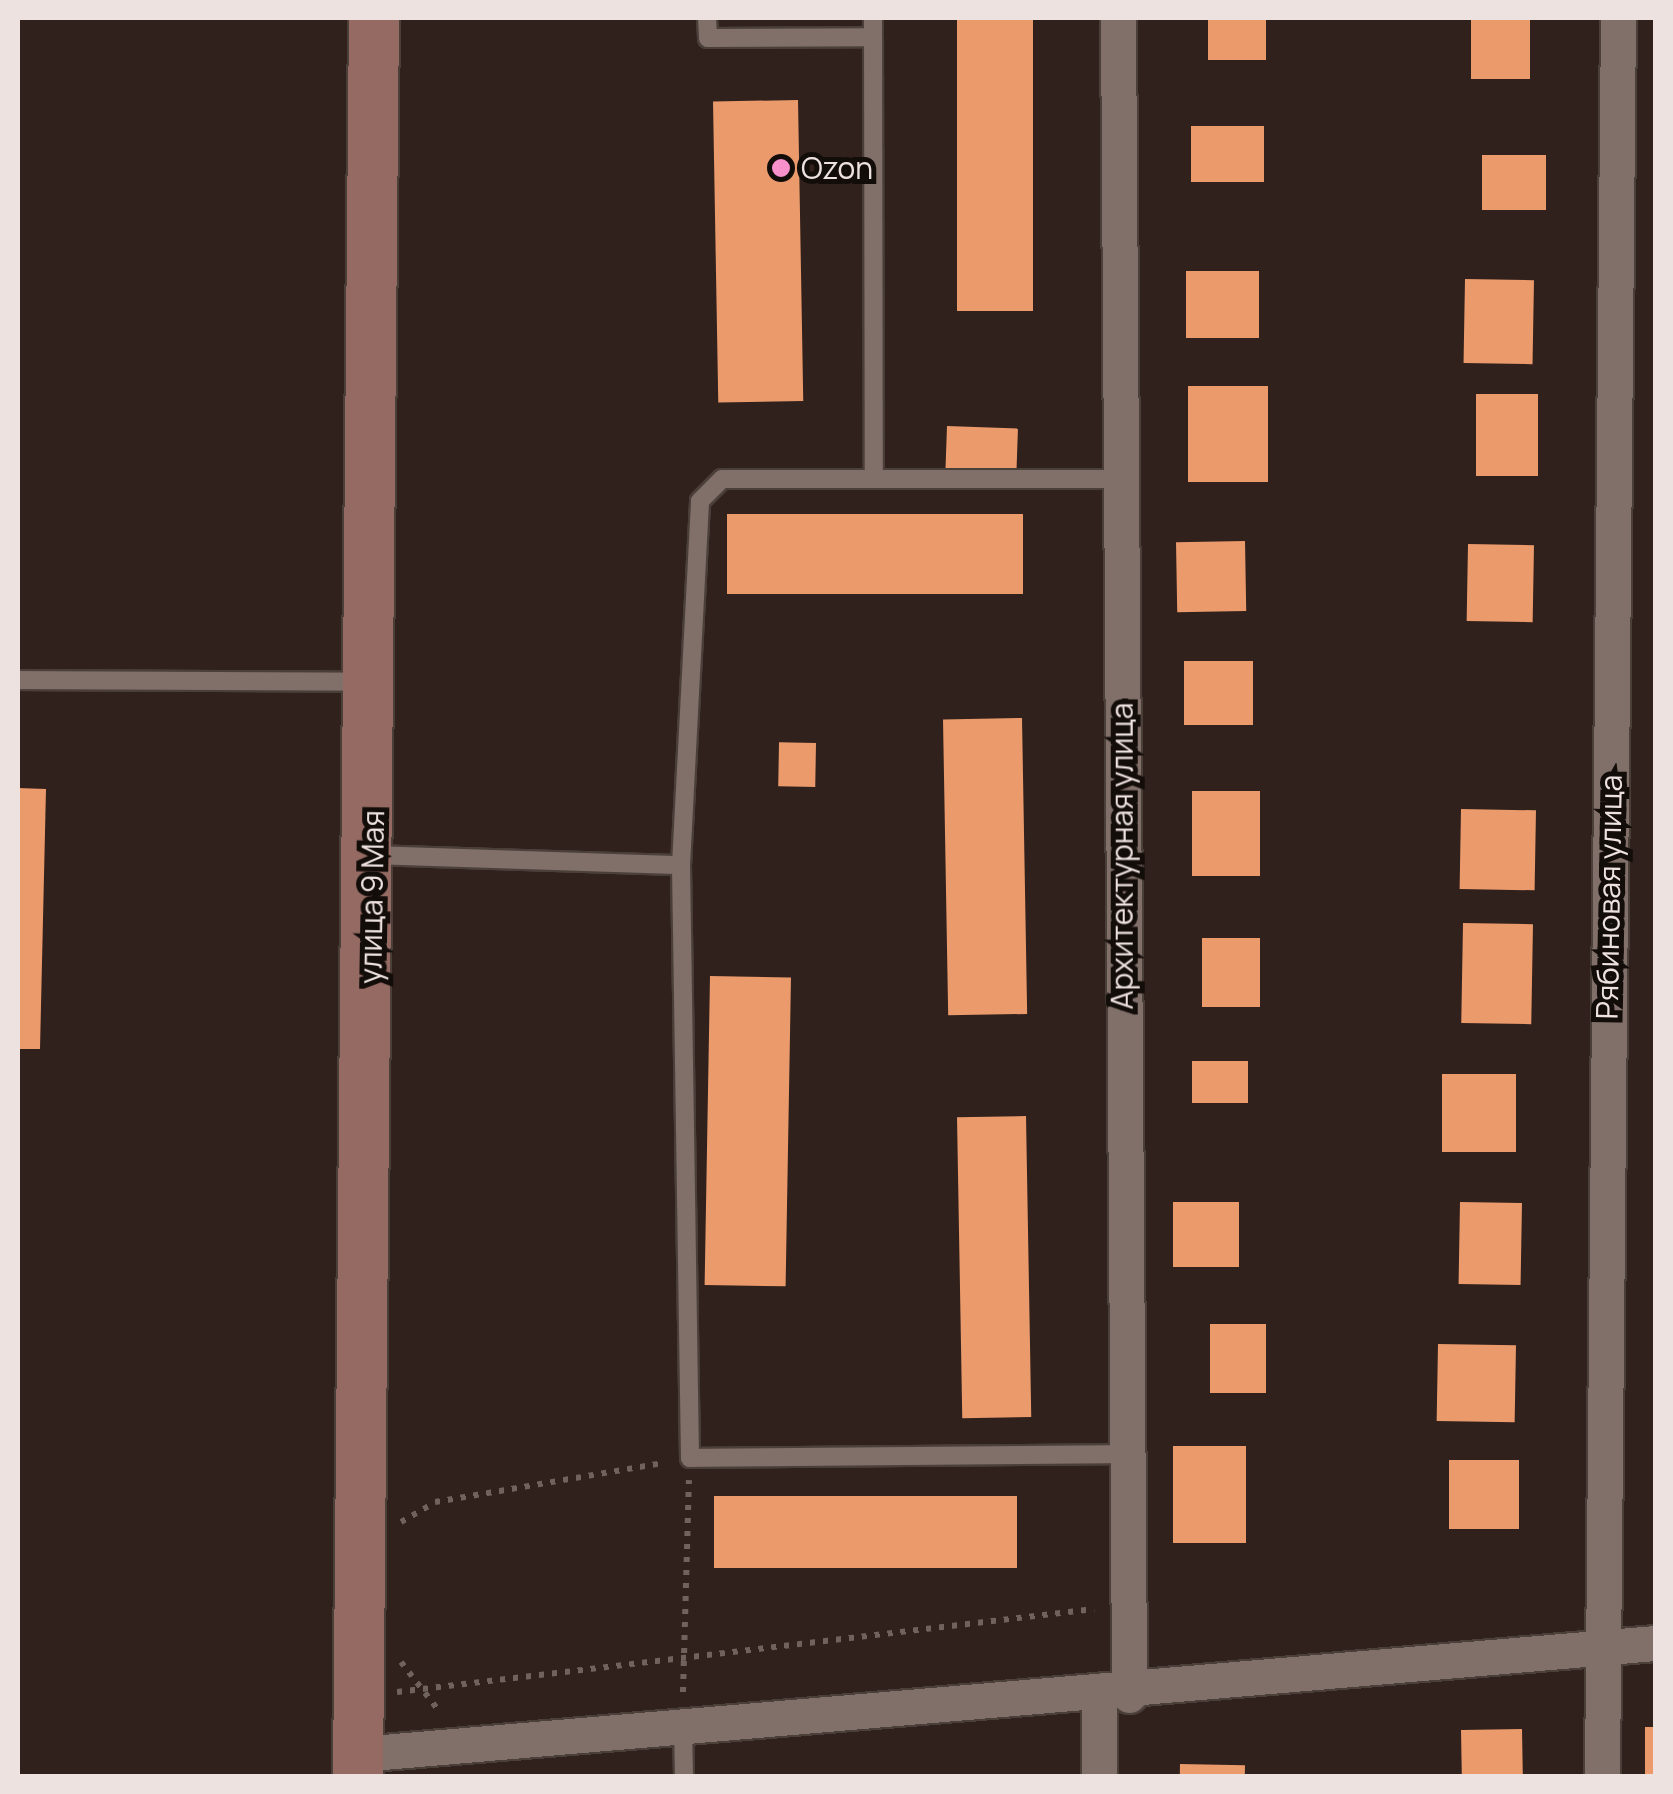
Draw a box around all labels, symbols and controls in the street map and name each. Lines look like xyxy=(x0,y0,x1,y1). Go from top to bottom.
place label: Ozon xyxy=(801,150,873,186)
marker: Ozon xyxy=(770,157,792,179)
street label: Архитектурная улица xyxy=(1104,703,1140,1009)
street label: Рябиновая улица xyxy=(1589,774,1629,1020)
street label: улица 9 Мая xyxy=(352,810,392,984)

